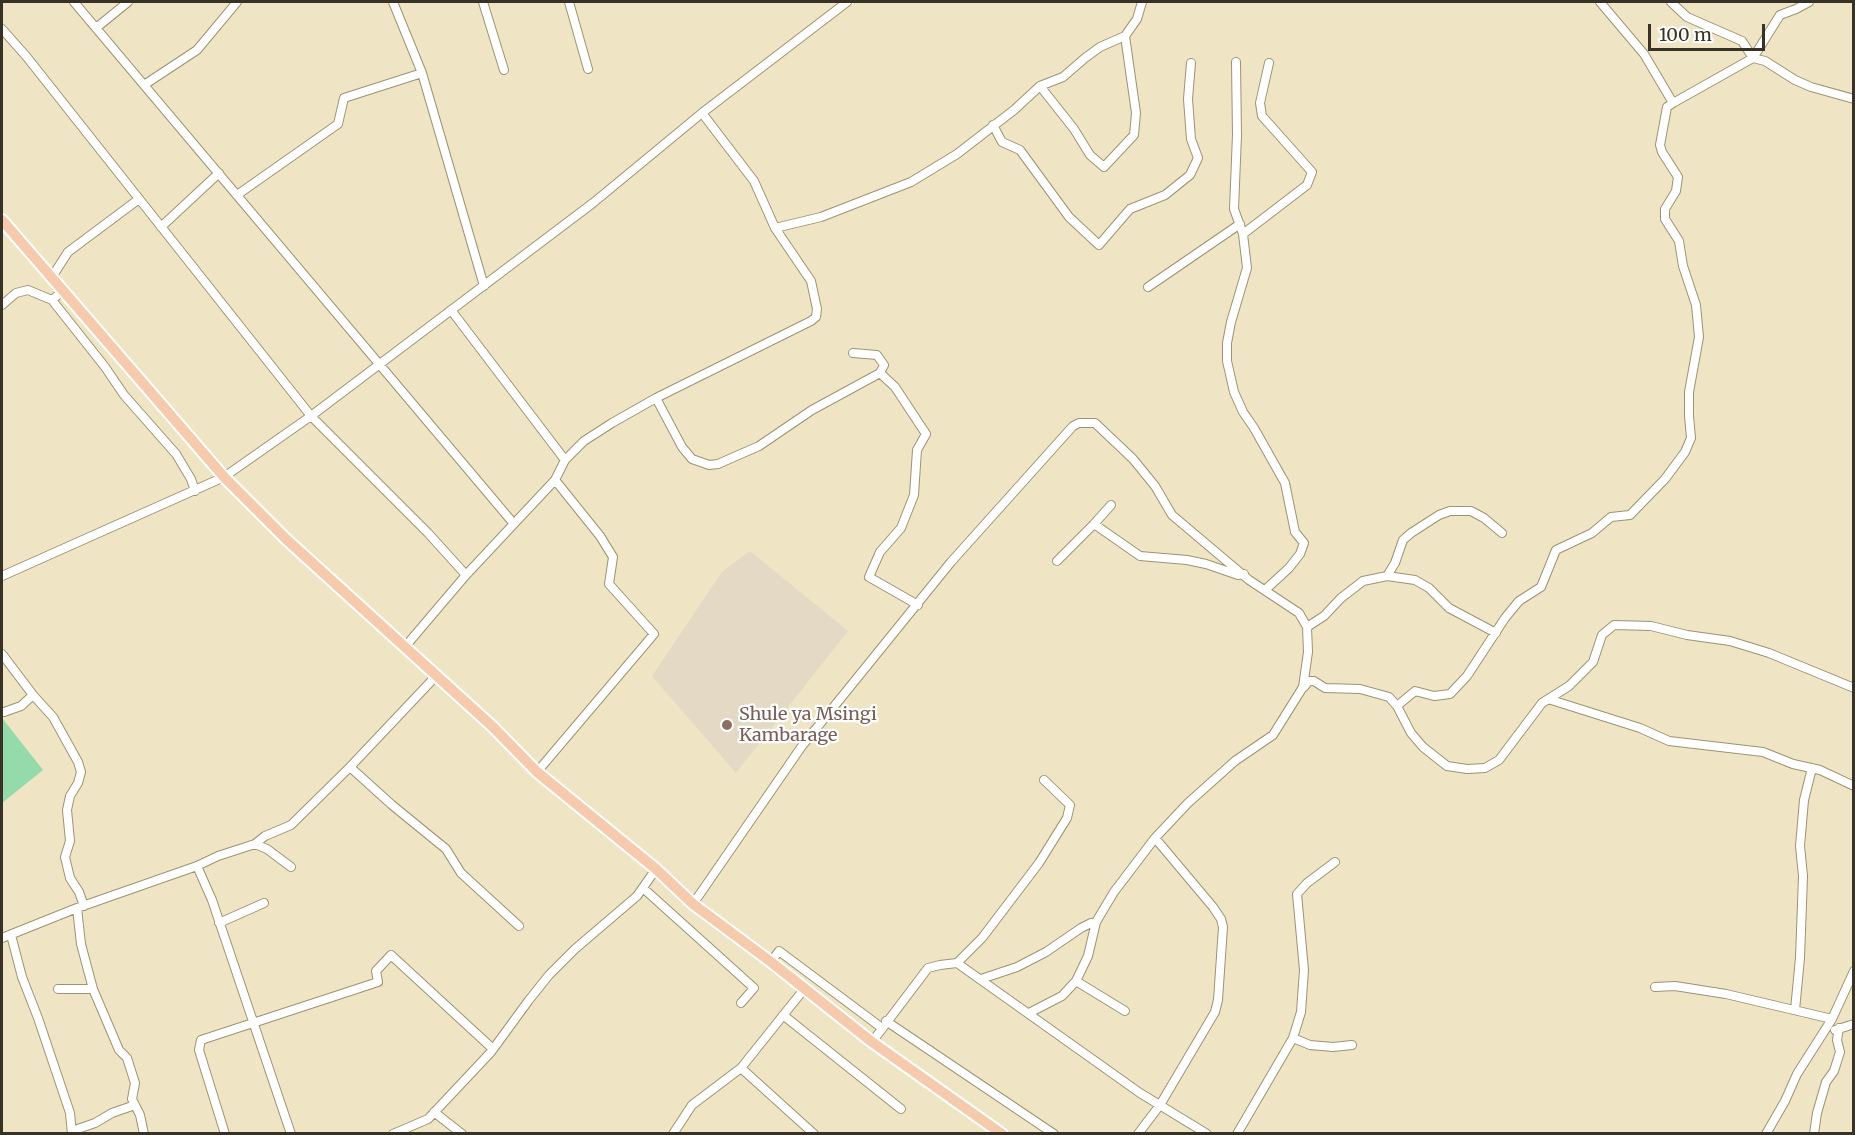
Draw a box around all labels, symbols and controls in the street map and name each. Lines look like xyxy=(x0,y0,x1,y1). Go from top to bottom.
scale bar xyxy=(1651,12,1768,50)
text: 100 m xyxy=(1659,23,1712,46)
place label: Shule ya Msingi Kambarage xyxy=(739,704,877,746)
marker: Shule ya Msingi Kambarage xyxy=(720,718,734,732)

